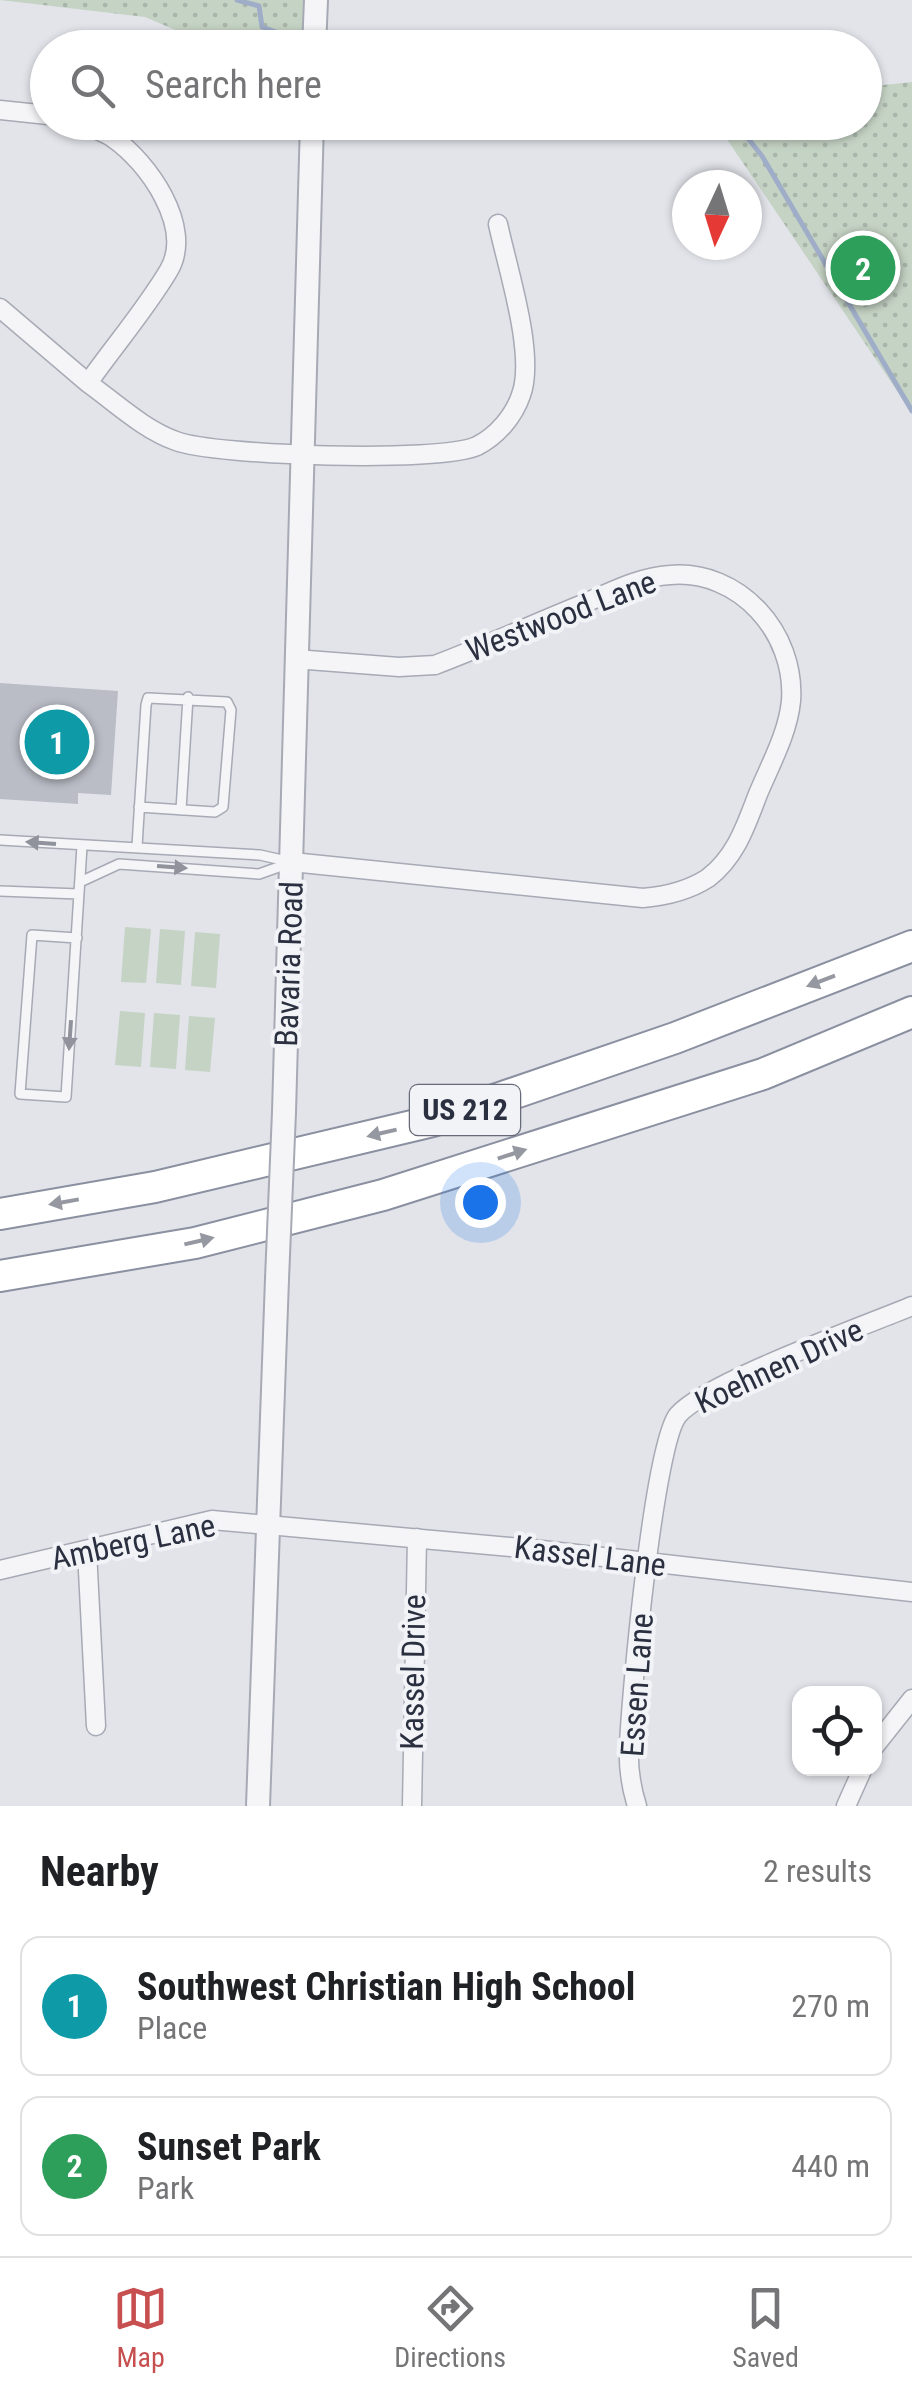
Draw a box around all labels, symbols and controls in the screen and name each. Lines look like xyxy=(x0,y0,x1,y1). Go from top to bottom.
search box xyxy=(30,30,882,140)
icon: search xyxy=(65,58,120,113)
text: Search here xyxy=(145,63,322,107)
north arrow xyxy=(672,170,762,260)
pin: 2 xyxy=(830,230,896,306)
street label: Westwood Lane xyxy=(461,562,661,670)
pin: 1 xyxy=(24,704,90,780)
one-way arrow xyxy=(25,834,57,850)
one-way arrow xyxy=(157,860,189,876)
street label: Bavaria Road xyxy=(267,881,311,1047)
one-way arrow xyxy=(806,974,836,990)
one-way arrow xyxy=(62,1020,78,1051)
road number: US 212 xyxy=(410,1085,520,1135)
one-way arrow xyxy=(366,1126,397,1141)
one-way arrow xyxy=(498,1145,528,1160)
your location xyxy=(455,1177,506,1228)
one-way arrow xyxy=(48,1195,80,1210)
one-way arrow xyxy=(184,1233,215,1248)
street label: Koehnen Drive xyxy=(689,1311,869,1421)
street label: Amberg Lane xyxy=(47,1506,219,1578)
street label: Kassel Lane xyxy=(512,1528,668,1584)
street label: Kassel Drive xyxy=(393,1594,433,1750)
street label: Essen Lane xyxy=(613,1612,661,1758)
map controls xyxy=(792,1686,882,1776)
button: locate xyxy=(792,1686,882,1776)
text: Nearby xyxy=(40,1847,159,1896)
text: 2 results xyxy=(763,1852,872,1890)
text: Southwest Christian High School xyxy=(137,1965,635,2009)
text: 1 xyxy=(66,1987,83,2025)
text: 270 m xyxy=(791,1987,870,2025)
text: Place xyxy=(137,2009,207,2047)
text: Sunset Park xyxy=(137,2125,321,2169)
text: 2 xyxy=(66,2147,83,2185)
text: 440 m xyxy=(791,2147,870,2185)
text: Park xyxy=(137,2169,194,2207)
tab: Map xyxy=(113,2281,168,2374)
tab: Directions xyxy=(394,2281,506,2374)
tab: Saved xyxy=(732,2281,799,2374)

